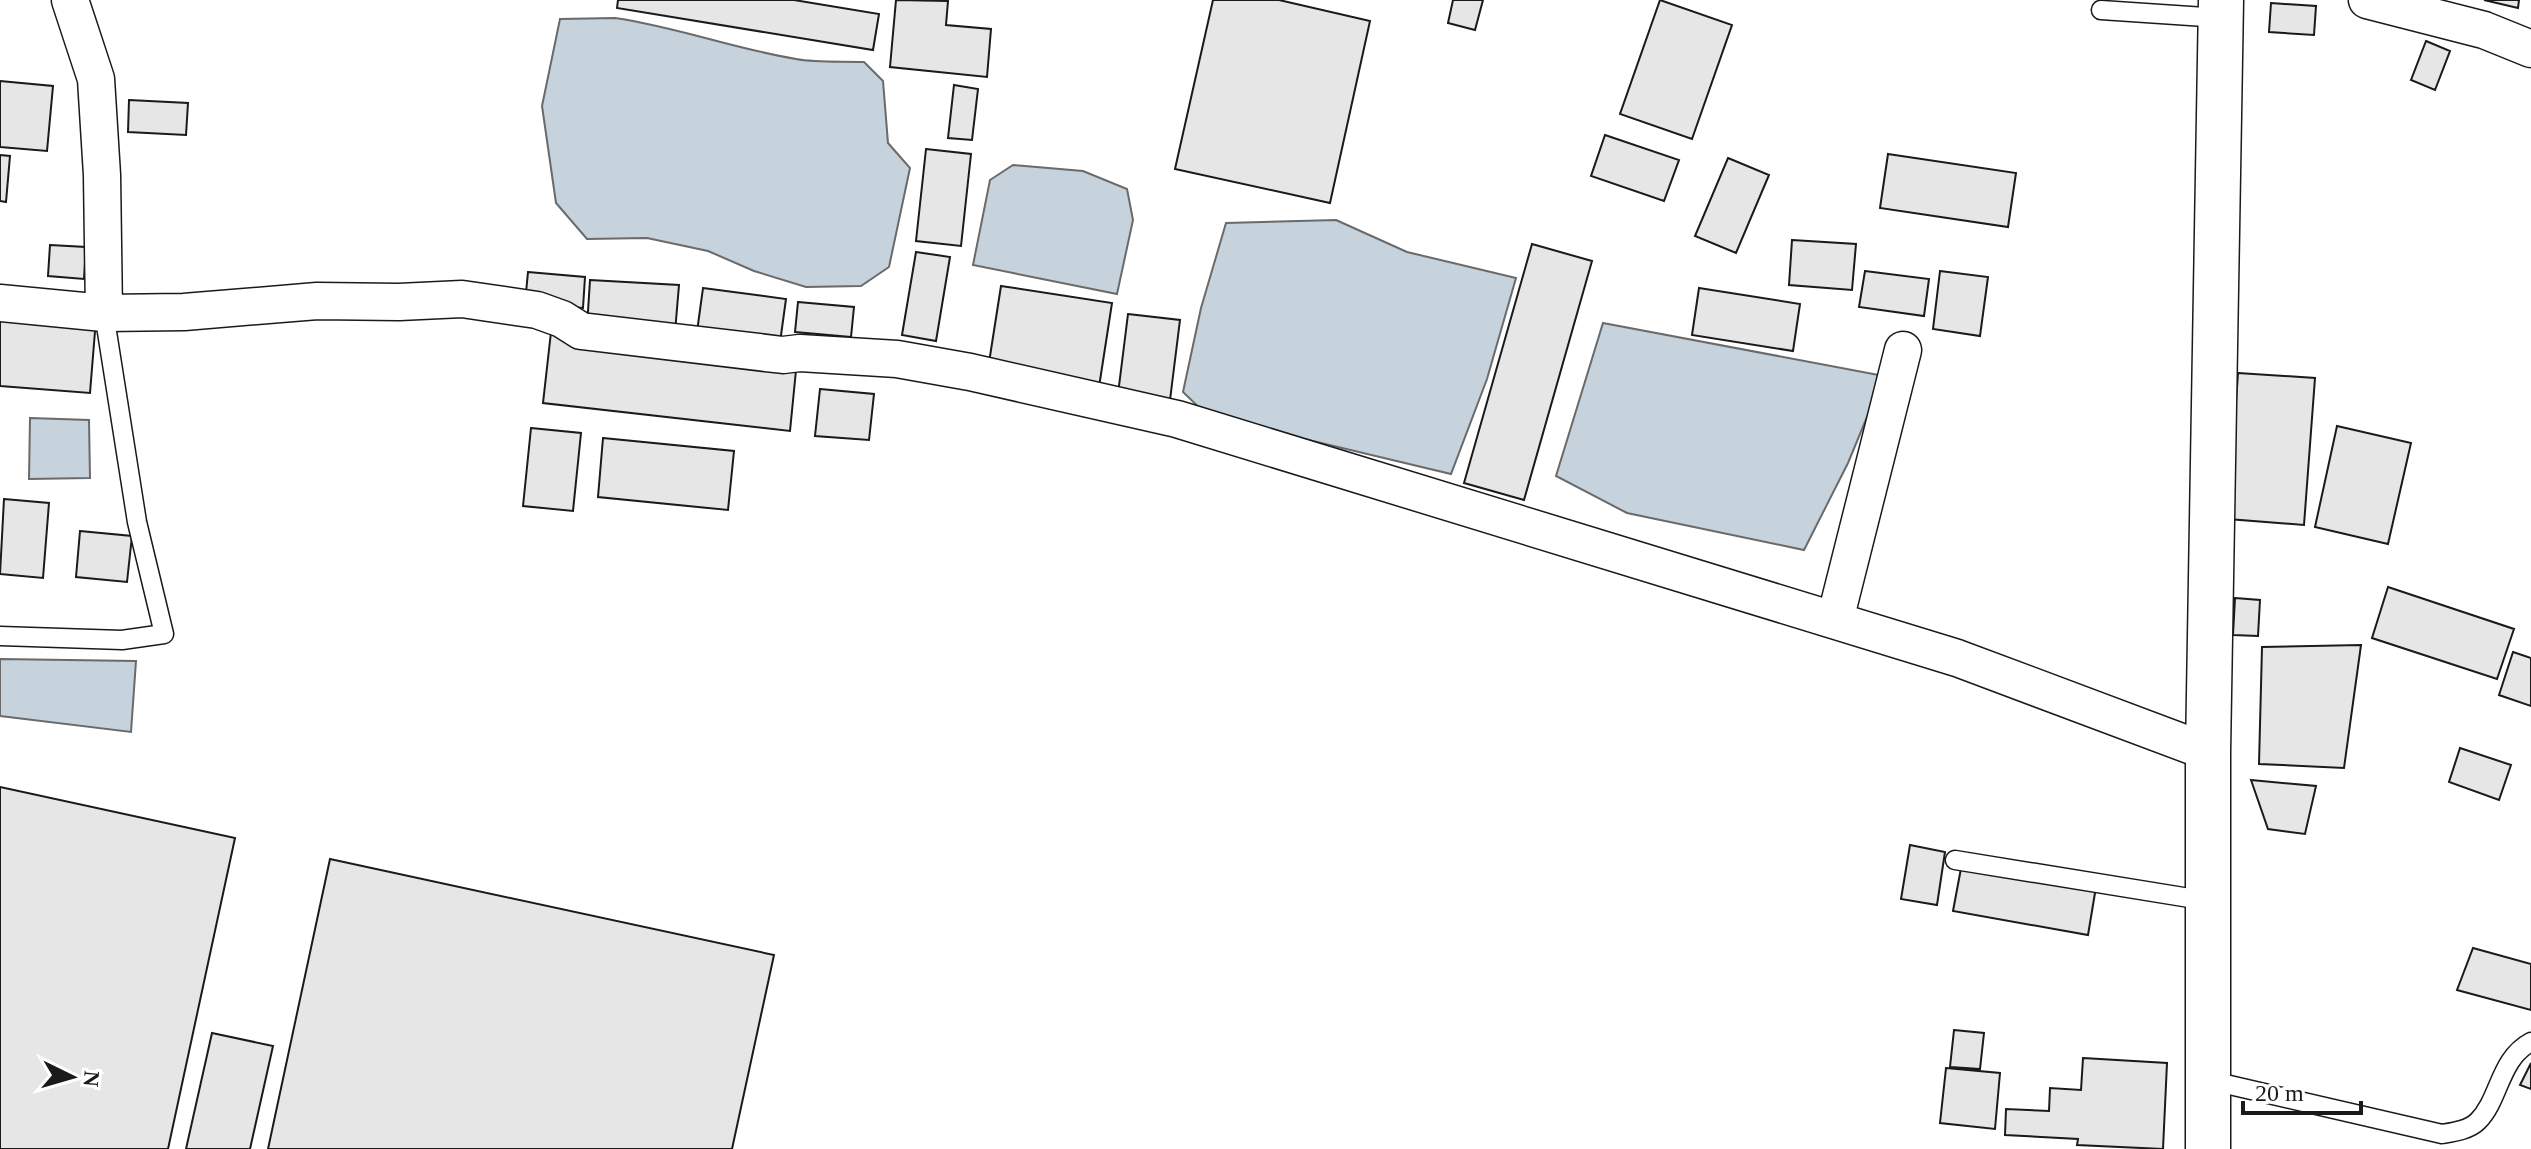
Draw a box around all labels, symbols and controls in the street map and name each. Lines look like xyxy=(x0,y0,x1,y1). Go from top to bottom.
north arrow xyxy=(32,1037,112,1117)
scale bar xyxy=(2243,1065,2361,1115)
text: N xyxy=(78,1070,105,1088)
text: 20 m xyxy=(2255,1080,2304,1106)

